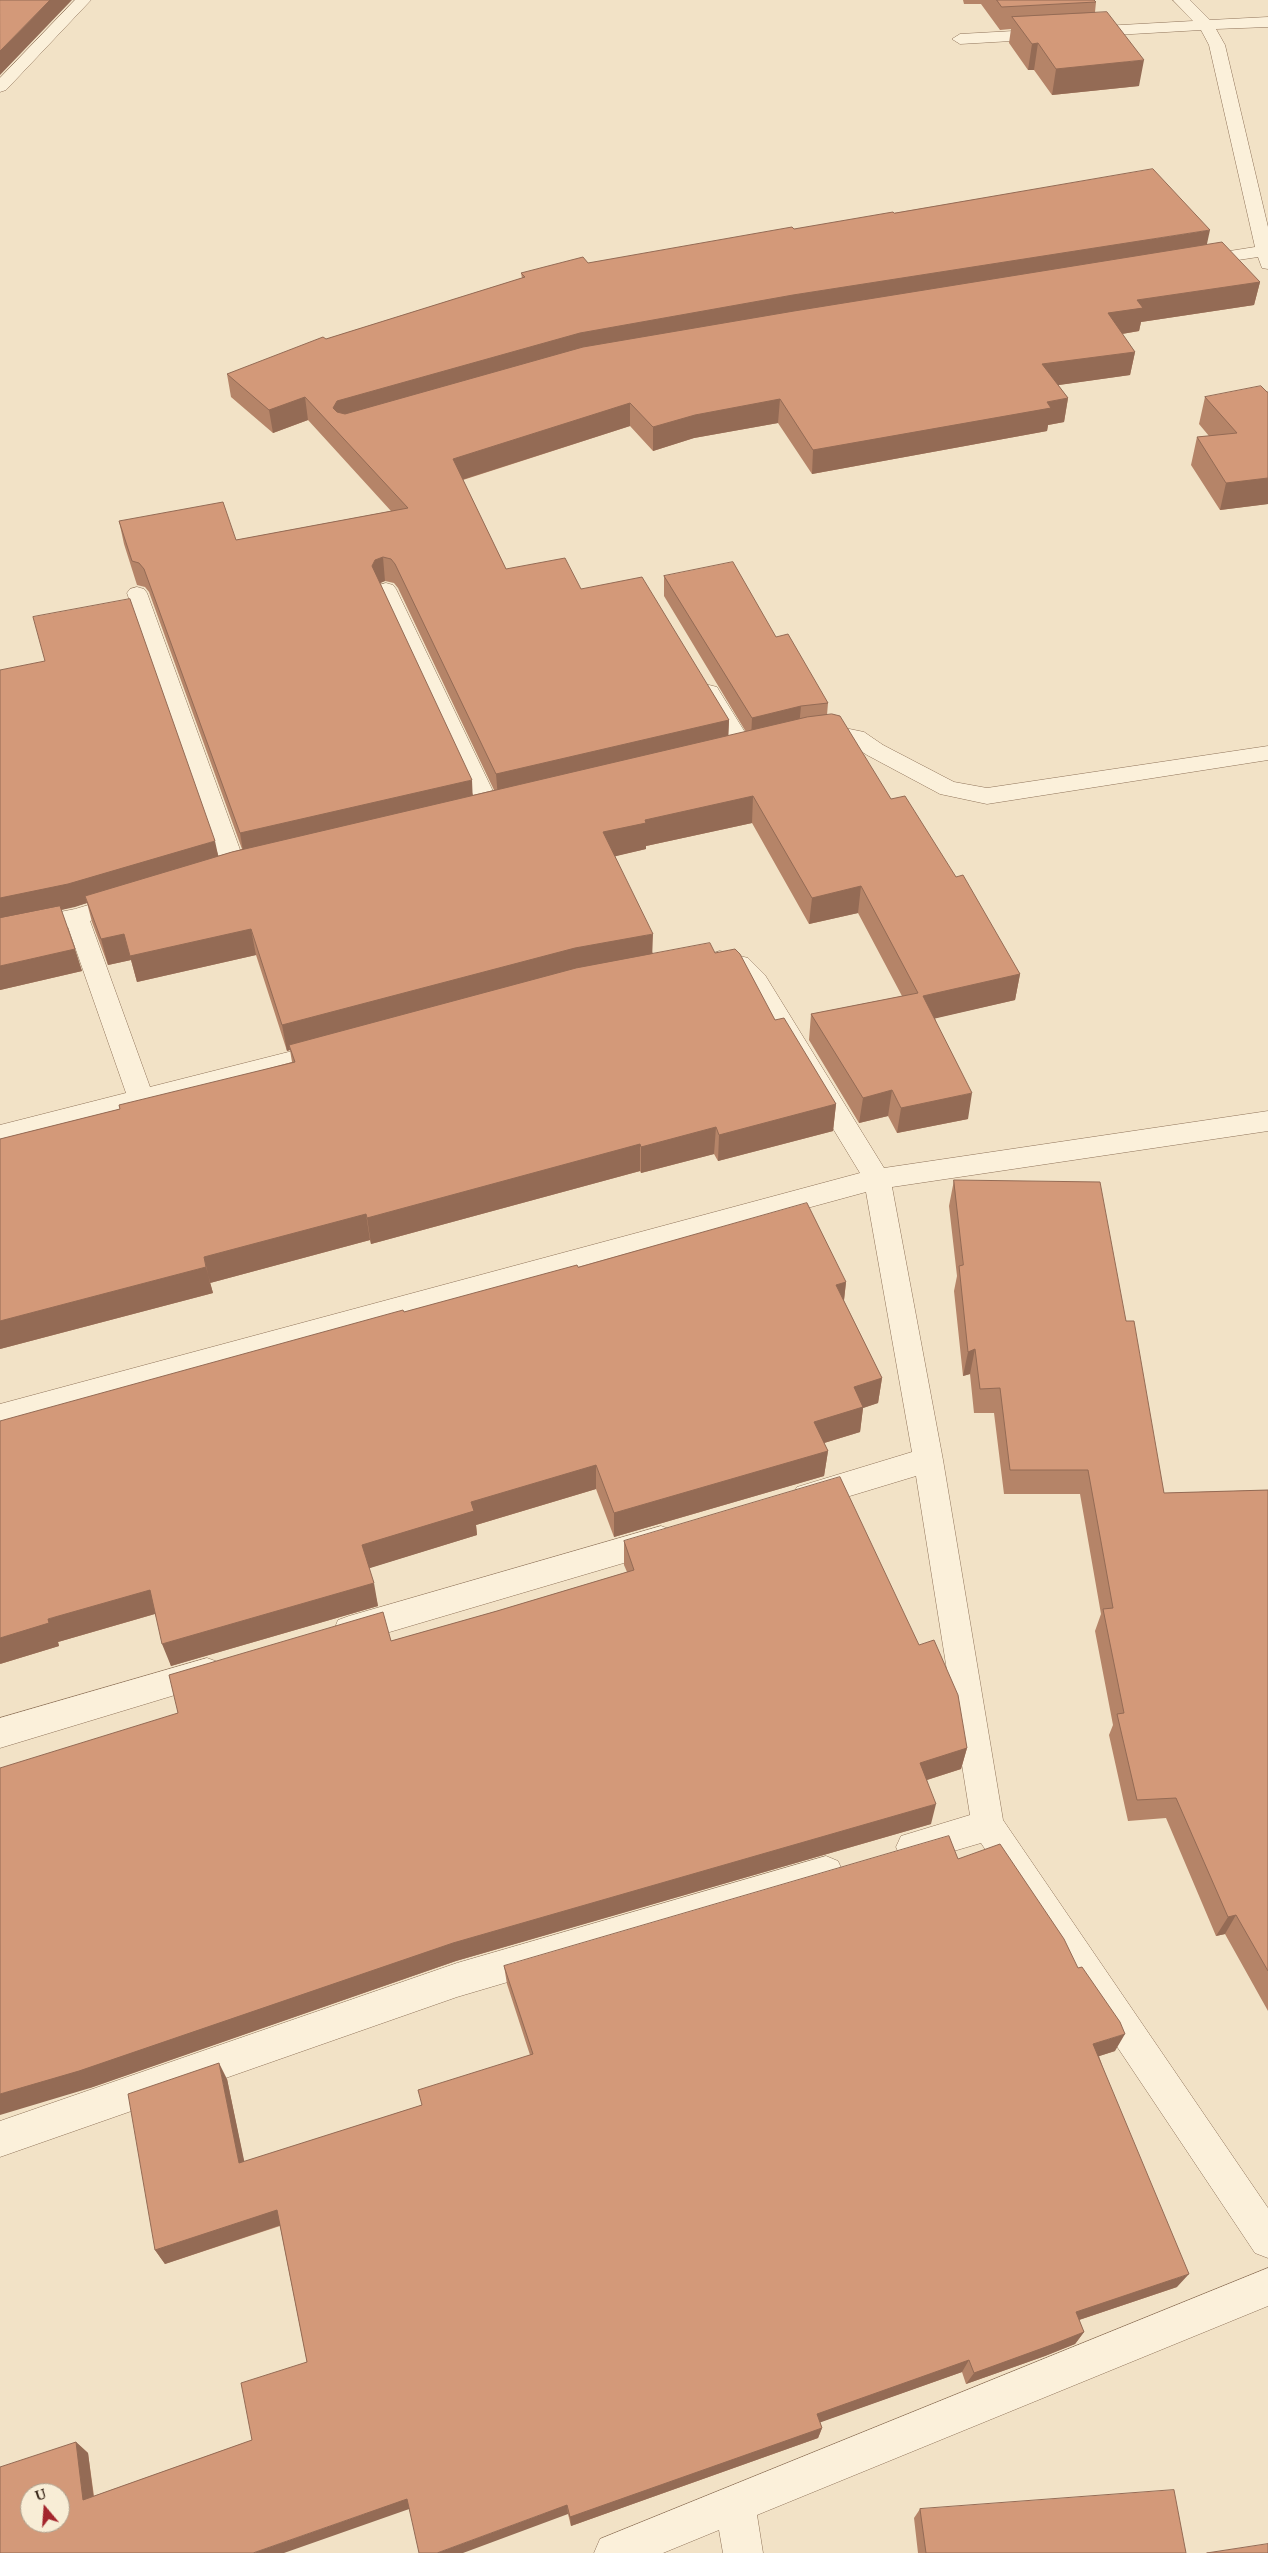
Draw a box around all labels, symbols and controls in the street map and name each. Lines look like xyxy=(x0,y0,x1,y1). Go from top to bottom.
north arrow xyxy=(20,2483,70,2533)
text: U xyxy=(33,2485,48,2505)

